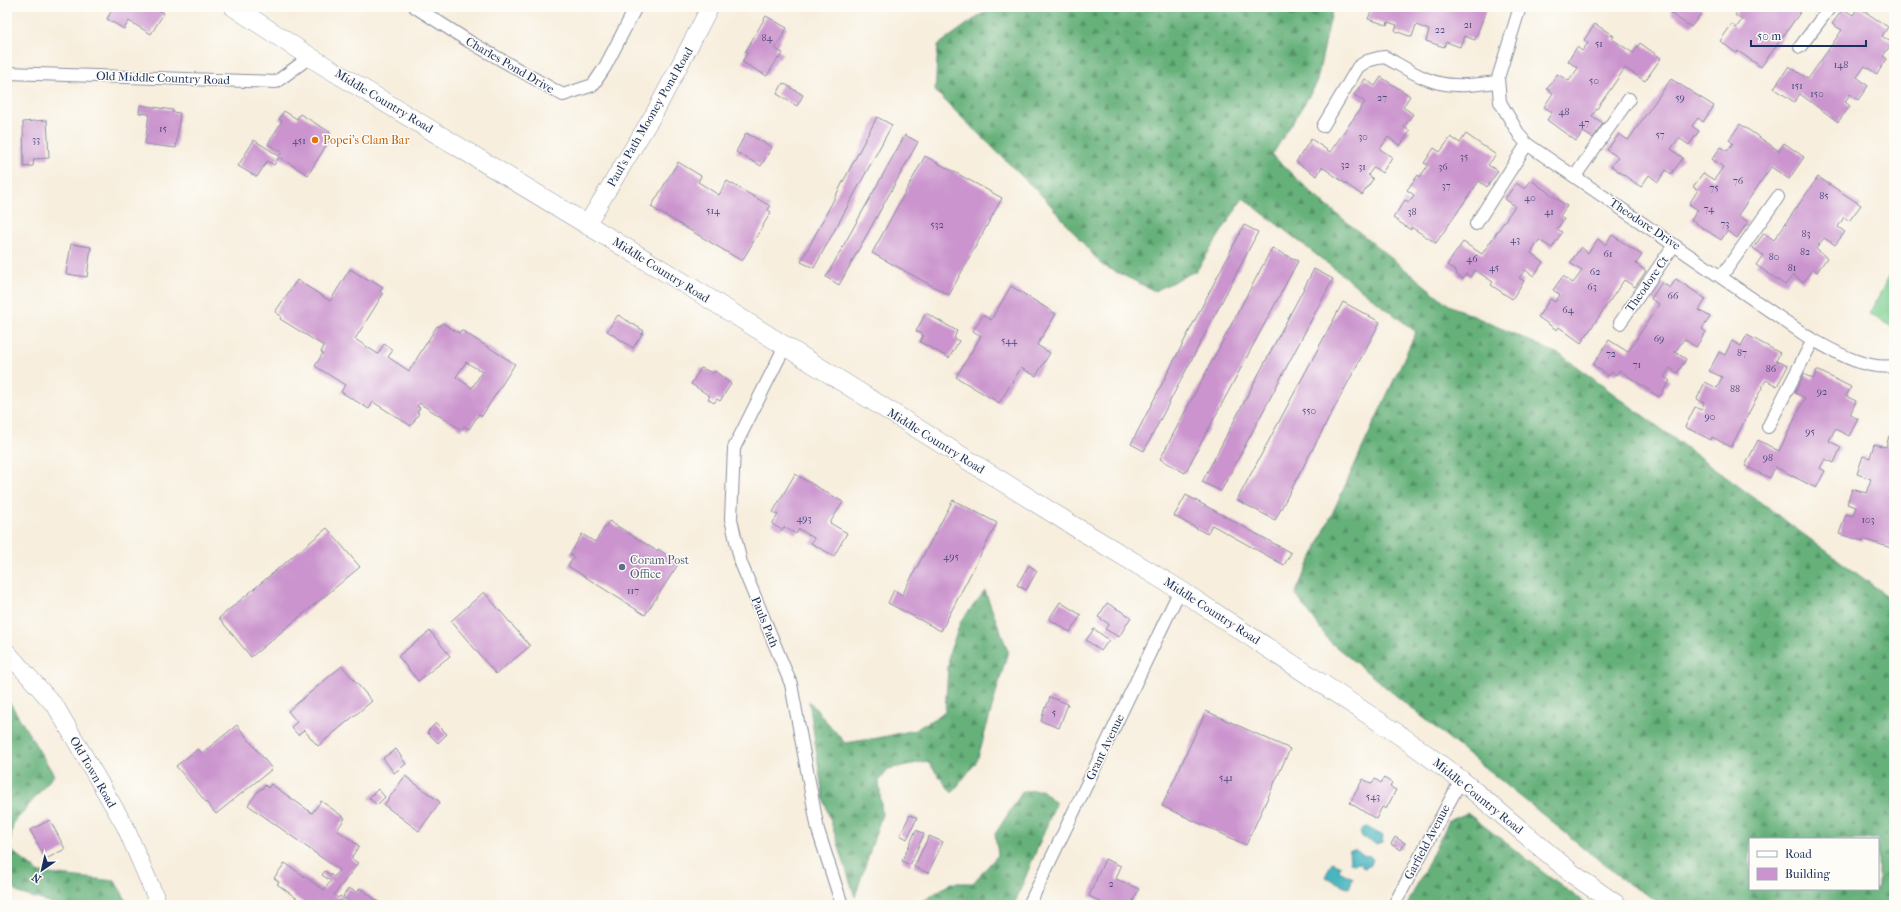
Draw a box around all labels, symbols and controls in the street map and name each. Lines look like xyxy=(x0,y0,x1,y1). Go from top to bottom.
house number: 21 xyxy=(1464,19,1472,31)
scale bar xyxy=(1751,22,1866,48)
house number: 22 xyxy=(1435,24,1445,36)
text: 50 m xyxy=(1757,29,1781,43)
house number: 84 xyxy=(762,32,774,44)
street label: Charles Pond Drive xyxy=(463,34,557,96)
house number: 51 xyxy=(1595,38,1603,50)
street label: Paul's Path Mooney Pond Road xyxy=(604,44,696,189)
house number: 148 xyxy=(1834,59,1848,71)
street label: Middle Country Road xyxy=(332,66,436,136)
street label: Old Middle Country Road xyxy=(96,69,231,87)
house number: 50 xyxy=(1589,75,1599,87)
house number: 151 xyxy=(1791,80,1803,92)
house number: 150 xyxy=(1810,88,1824,100)
house number: 27 xyxy=(1377,92,1387,104)
house number: 59 xyxy=(1675,92,1685,104)
house number: 48 xyxy=(1559,106,1569,118)
house number: 47 xyxy=(1579,117,1589,129)
house number: 15 xyxy=(159,123,167,135)
house number: 57 xyxy=(1655,129,1665,141)
house number: 30 xyxy=(1358,131,1368,143)
place label: Popei's Clam Bar xyxy=(323,133,410,147)
house number: 33 xyxy=(32,134,40,146)
house number: 451 xyxy=(292,135,306,147)
marker: Popei's Clam Bar xyxy=(310,135,320,145)
house number: 35 xyxy=(1460,151,1468,163)
house number: 32 xyxy=(1340,159,1350,171)
house number: 31 xyxy=(1358,161,1366,173)
house number: 36 xyxy=(1438,161,1448,173)
house number: 76 xyxy=(1733,175,1744,187)
house number: 37 xyxy=(1442,180,1451,192)
house number: 75 xyxy=(1709,182,1719,194)
house number: 85 xyxy=(1819,190,1829,202)
house number: 40 xyxy=(1524,192,1536,204)
street label: Theodore Drive xyxy=(1607,195,1683,253)
house number: 74 xyxy=(1704,203,1715,215)
house number: 514 xyxy=(706,205,721,217)
house number: 38 xyxy=(1407,206,1417,218)
house number: 41 xyxy=(1544,206,1554,218)
house number: 73 xyxy=(1721,218,1729,230)
house number: 532 xyxy=(930,219,944,231)
house number: 83 xyxy=(1801,228,1811,240)
street label: Middle Country Road xyxy=(610,234,713,306)
house number: 43 xyxy=(1510,234,1520,246)
house number: 82 xyxy=(1800,246,1810,258)
house number: 61 xyxy=(1604,248,1612,260)
house number: 80 xyxy=(1769,251,1779,263)
house number: 46 xyxy=(1466,253,1478,265)
street label: Theodore Ct xyxy=(1622,253,1672,315)
house number: 45 xyxy=(1489,262,1499,274)
house number: 81 xyxy=(1788,262,1796,274)
house number: 62 xyxy=(1590,266,1600,278)
house number: 63 xyxy=(1587,281,1597,293)
house number: 66 xyxy=(1668,290,1679,302)
house number: 64 xyxy=(1562,304,1575,316)
house number: 69 xyxy=(1654,333,1664,345)
house number: 544 xyxy=(1001,335,1018,347)
house number: 87 xyxy=(1737,347,1747,359)
house number: 72 xyxy=(1606,348,1616,360)
house number: 71 xyxy=(1633,359,1641,371)
house number: 86 xyxy=(1766,363,1777,375)
house number: 88 xyxy=(1730,383,1740,395)
house number: 92 xyxy=(1817,386,1827,398)
street label: Middle Country Road xyxy=(885,405,988,477)
house number: 550 xyxy=(1302,405,1316,417)
house number: 90 xyxy=(1705,411,1715,423)
house number: 95 xyxy=(1805,426,1815,438)
house number: 98 xyxy=(1763,452,1773,464)
house number: 493 xyxy=(796,513,812,525)
house number: 103 xyxy=(1861,514,1875,526)
house number: 495 xyxy=(943,551,959,563)
place label: Coram Post Office xyxy=(630,553,690,581)
marker: Coram Post Office xyxy=(617,562,627,572)
street label: Middle Country Road xyxy=(1161,575,1263,648)
house number: 117 xyxy=(627,585,639,597)
street label: Pauls Path xyxy=(748,595,782,650)
house number: 5 xyxy=(1052,707,1056,719)
street label: Grant Avenue xyxy=(1083,712,1127,782)
street label: Old Town Road xyxy=(67,734,119,810)
street label: Middle Country Road xyxy=(1430,755,1526,837)
house number: 541 xyxy=(1219,772,1233,784)
house number: 543 xyxy=(1366,791,1380,803)
street label: Garfield Avenue xyxy=(1401,802,1453,882)
legend xyxy=(1749,838,1879,890)
text: Road xyxy=(1785,847,1812,861)
north arrow xyxy=(22,850,62,890)
text: Building xyxy=(1785,867,1830,881)
text: N xyxy=(29,870,44,886)
house number: 2 xyxy=(1108,878,1114,890)

